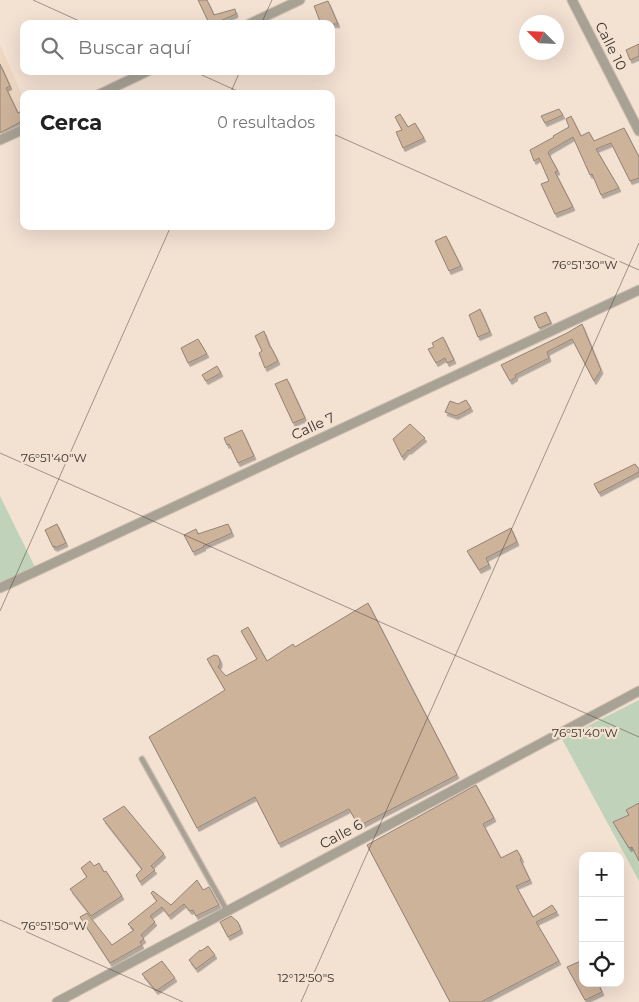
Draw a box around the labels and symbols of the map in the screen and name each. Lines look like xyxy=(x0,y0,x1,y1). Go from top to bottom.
north arrow xyxy=(519,15,564,60)
street label: Calle 10 xyxy=(591,19,631,73)
text: 76°51'30"W xyxy=(552,257,618,272)
street label: Calle 7 xyxy=(288,408,338,444)
text: 76°51'40"W xyxy=(21,450,87,465)
text: 76°51'40"W xyxy=(552,725,618,740)
street label: Calle 6 xyxy=(316,815,366,853)
text: 76°51'50"W xyxy=(21,918,87,933)
text: 12°12'50"S xyxy=(277,970,335,985)

